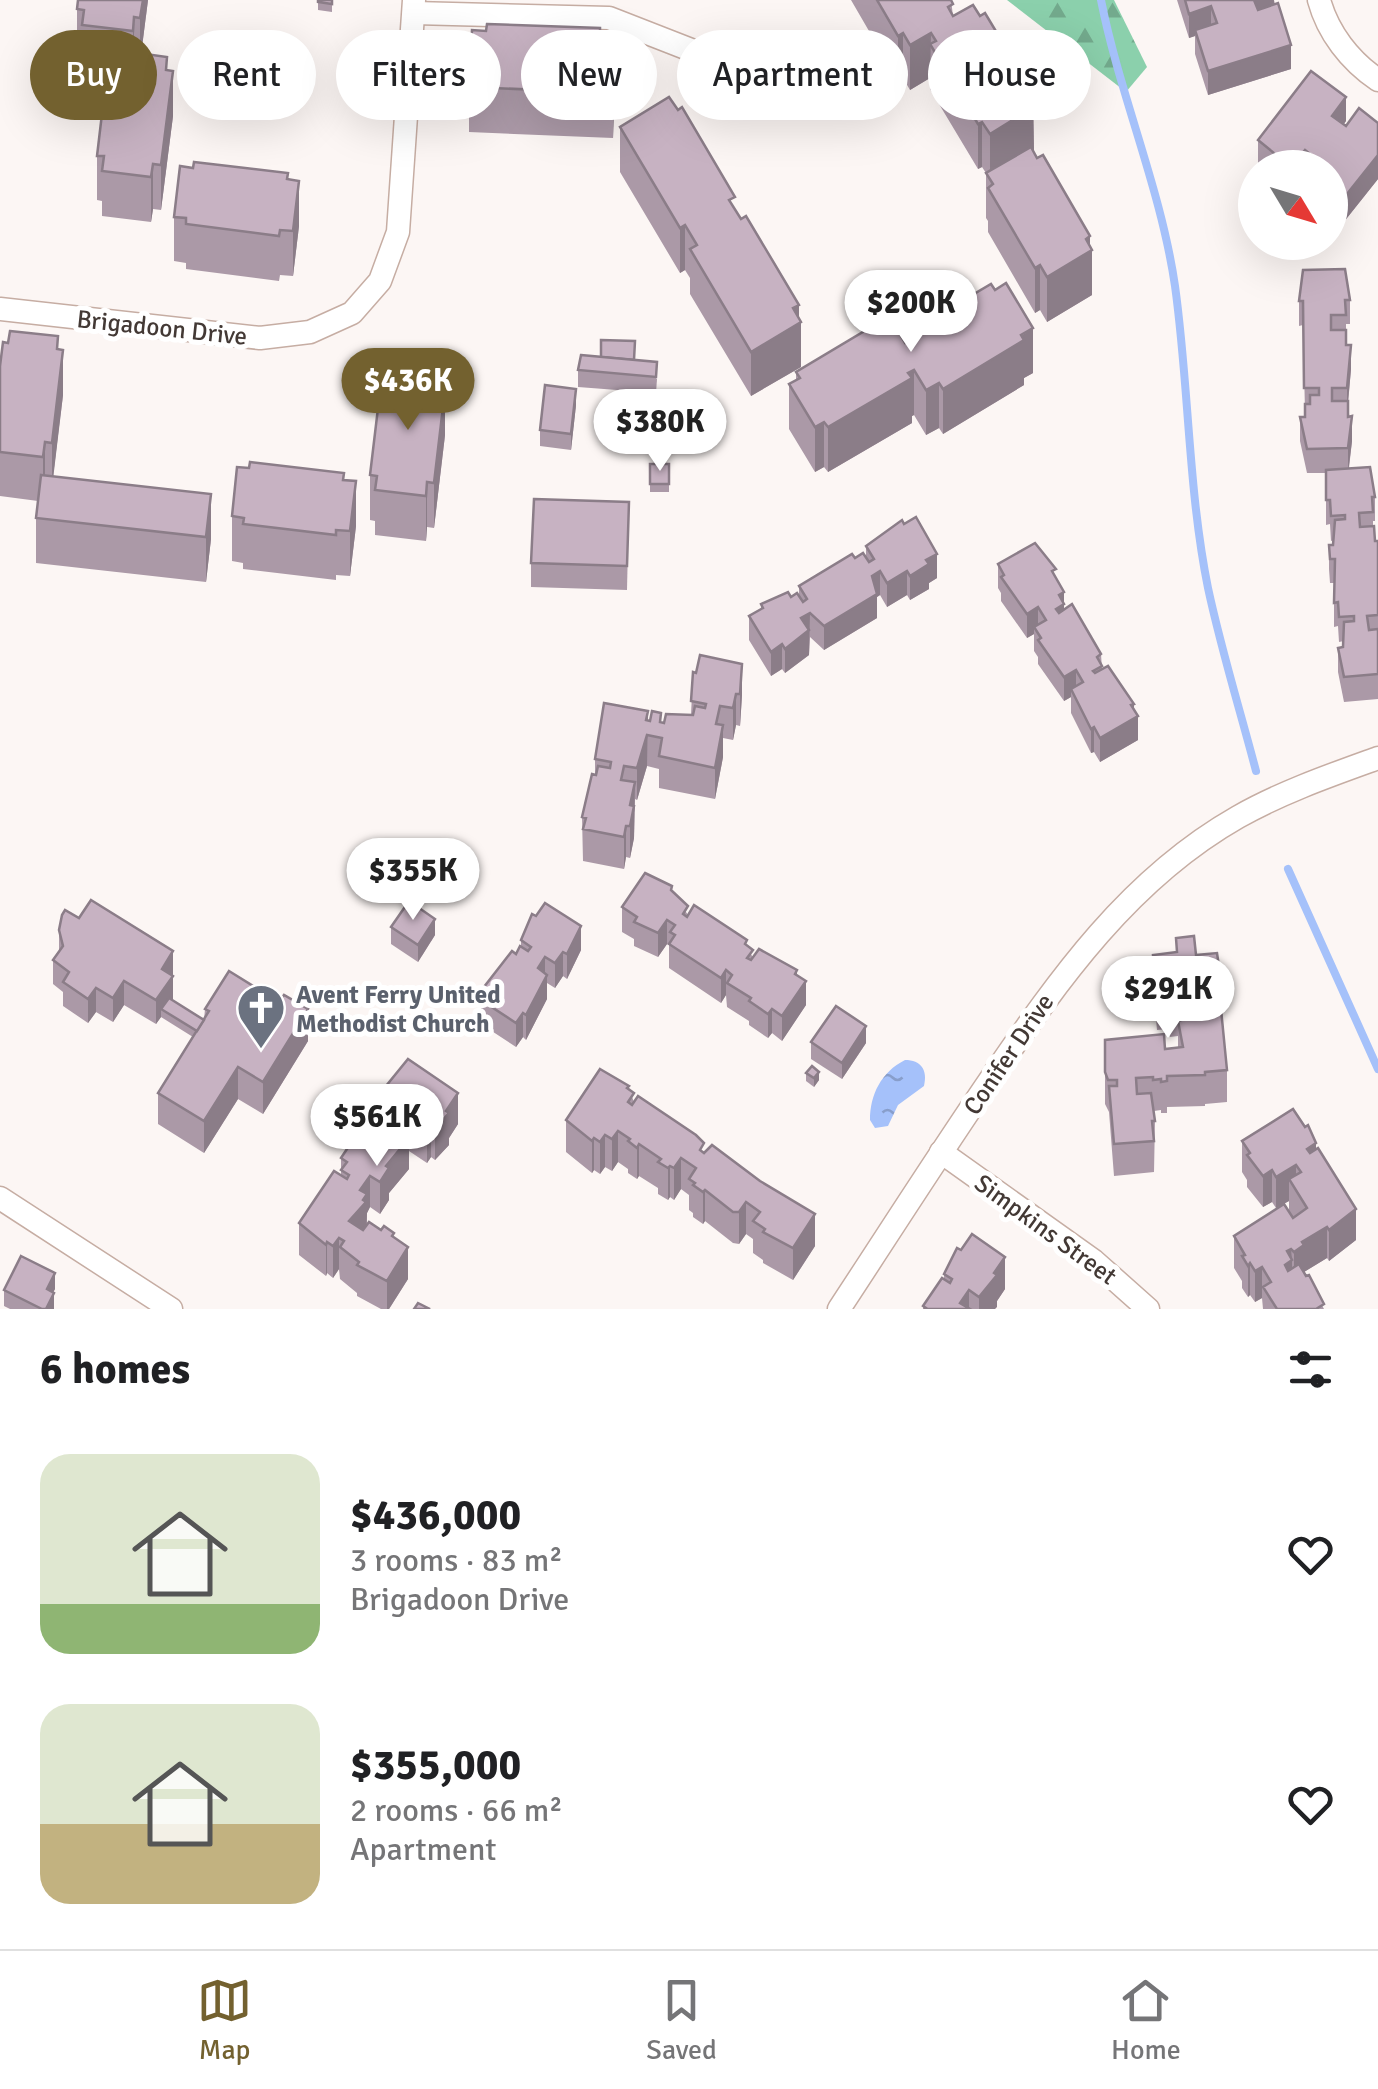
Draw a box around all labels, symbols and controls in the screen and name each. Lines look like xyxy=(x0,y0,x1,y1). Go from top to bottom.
chip: Buy xyxy=(30,30,157,120)
chip: Rent xyxy=(177,30,316,120)
chip: Filters xyxy=(336,30,501,120)
chip: New xyxy=(521,30,657,120)
chip: Apartment xyxy=(677,30,908,120)
chip: House xyxy=(928,30,1091,120)
north arrow xyxy=(1238,150,1348,260)
map controls xyxy=(1238,150,1348,260)
pin: $200K xyxy=(841,270,981,355)
text: $200K xyxy=(867,283,955,322)
street label: Brigadoon Drive xyxy=(75,303,249,352)
pin: $436K xyxy=(338,348,478,433)
text: $436K xyxy=(364,361,452,400)
pin: $380K xyxy=(590,389,730,474)
text: $380K xyxy=(616,402,704,441)
pin: $355K xyxy=(343,838,483,923)
text: $355K xyxy=(369,851,457,890)
pin: $291K xyxy=(1098,956,1238,1041)
text: $291K xyxy=(1124,969,1212,1008)
place label: Avent Ferry United Methodist Church xyxy=(296,979,501,1039)
church icon: Avent Ferry United Methodist Church xyxy=(235,982,287,1050)
street label: Conifer Drive xyxy=(957,988,1060,1121)
pin: $561K xyxy=(307,1084,447,1169)
text: $561K xyxy=(333,1097,421,1136)
street label: Simpkins Street xyxy=(969,1167,1123,1292)
icon: filters xyxy=(1283,1342,1338,1397)
text: 6 homes xyxy=(40,1344,190,1395)
text: $436,000 xyxy=(350,1490,521,1541)
icon: home xyxy=(120,1494,240,1614)
icon: heart xyxy=(1283,1527,1338,1582)
text: 3 rooms · 83 m² xyxy=(350,1541,563,1580)
text: Brigadoon Drive xyxy=(350,1580,569,1619)
text: $355,000 xyxy=(350,1740,521,1791)
icon: home xyxy=(120,1744,240,1864)
icon: heart xyxy=(1283,1777,1338,1832)
text: 2 rooms · 66 m² xyxy=(350,1791,563,1830)
text: Apartment xyxy=(350,1830,497,1869)
tab: Map xyxy=(197,1973,252,2067)
tab: Saved xyxy=(646,1973,717,2067)
tab: Home xyxy=(1111,1973,1181,2067)

